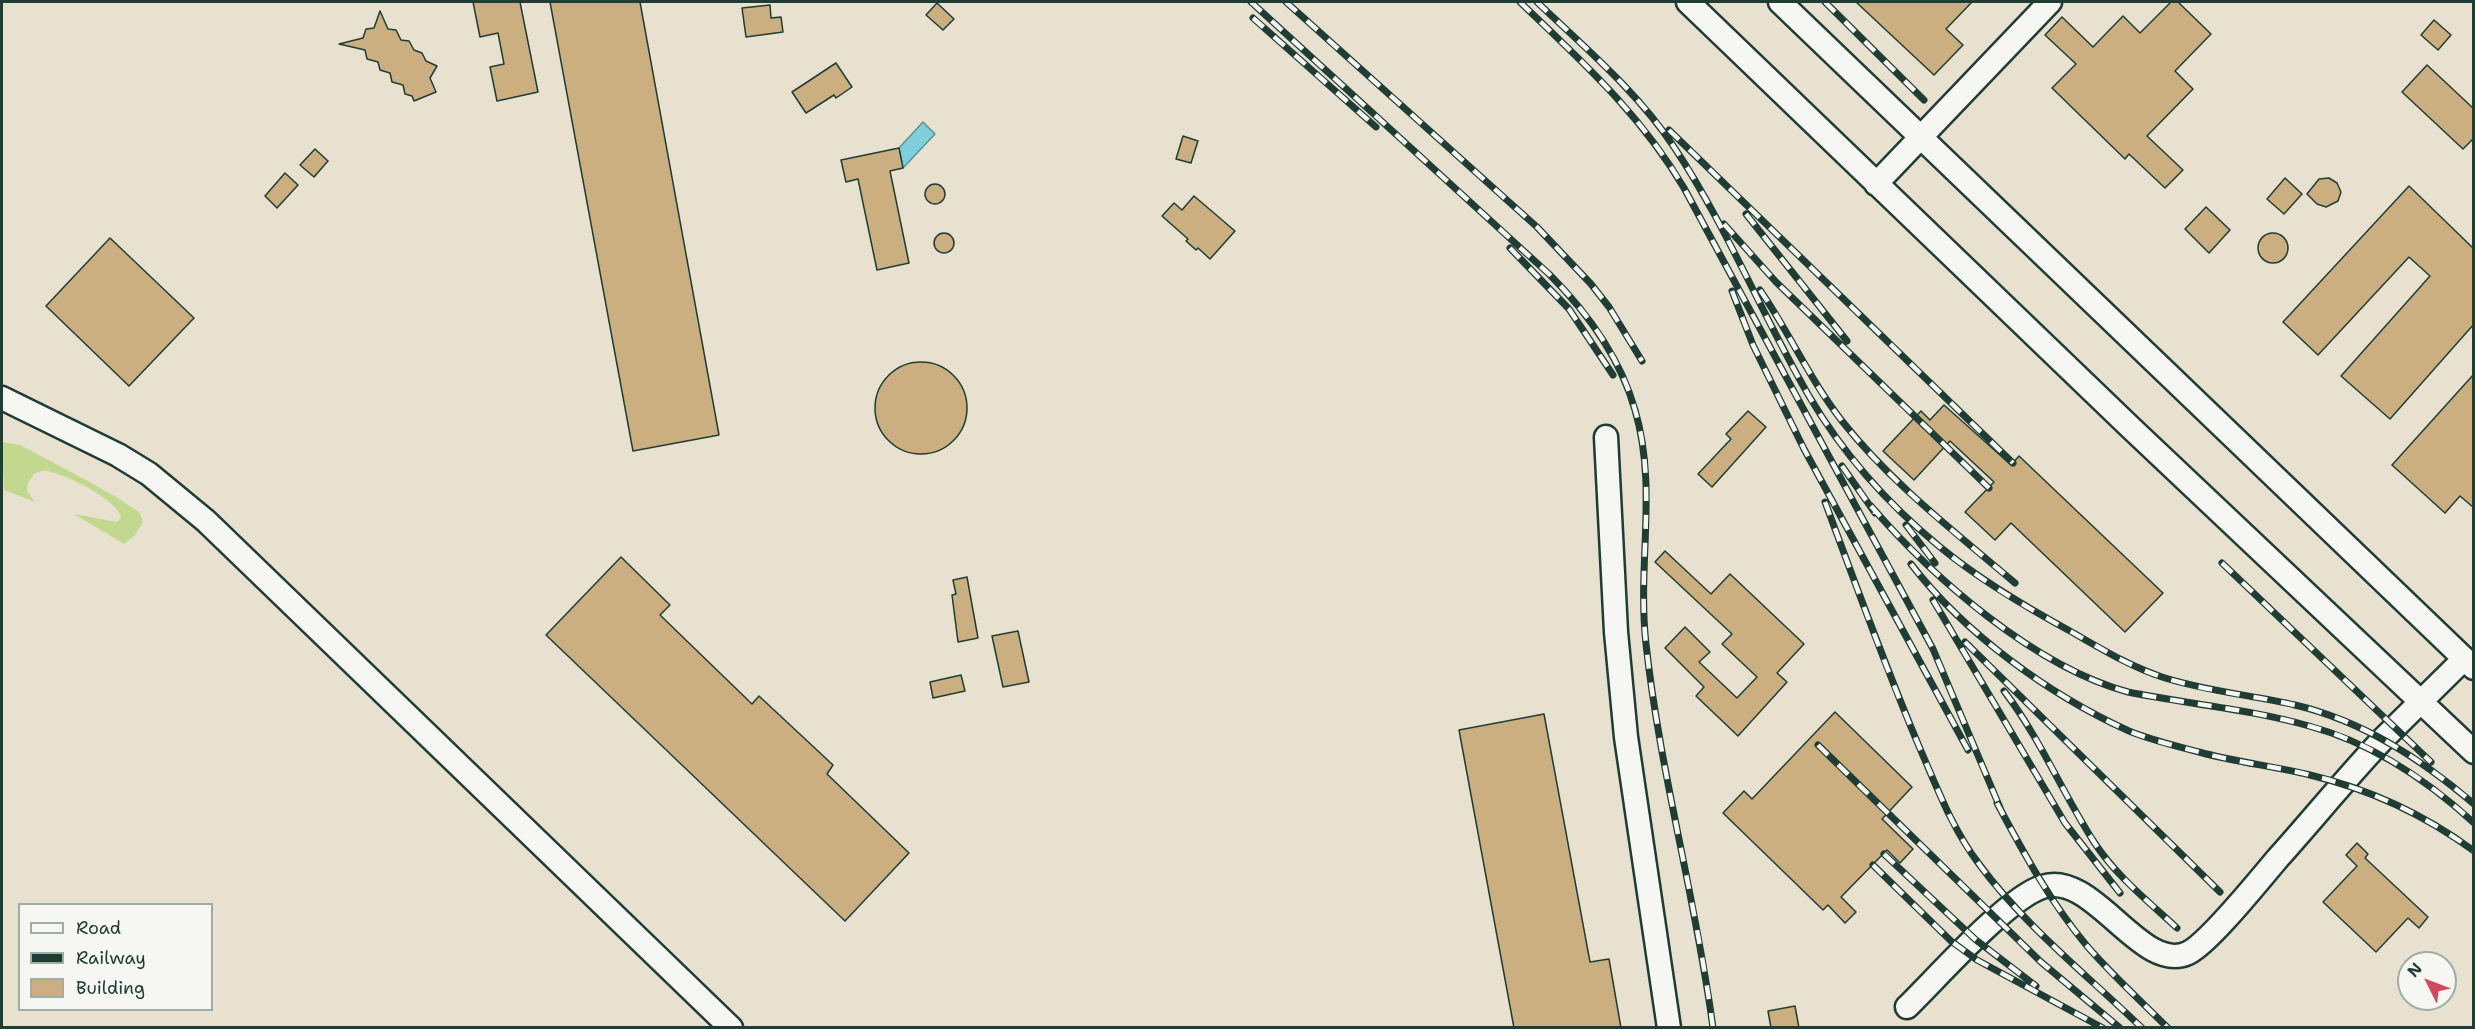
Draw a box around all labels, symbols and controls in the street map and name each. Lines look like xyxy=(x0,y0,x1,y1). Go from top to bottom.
legend xyxy=(18,903,213,1011)
text: Road xyxy=(76,916,121,940)
text: Railway xyxy=(76,946,146,970)
north arrow xyxy=(2397,951,2457,1011)
text: N xyxy=(2403,958,2427,982)
text: Building xyxy=(76,976,145,1000)

